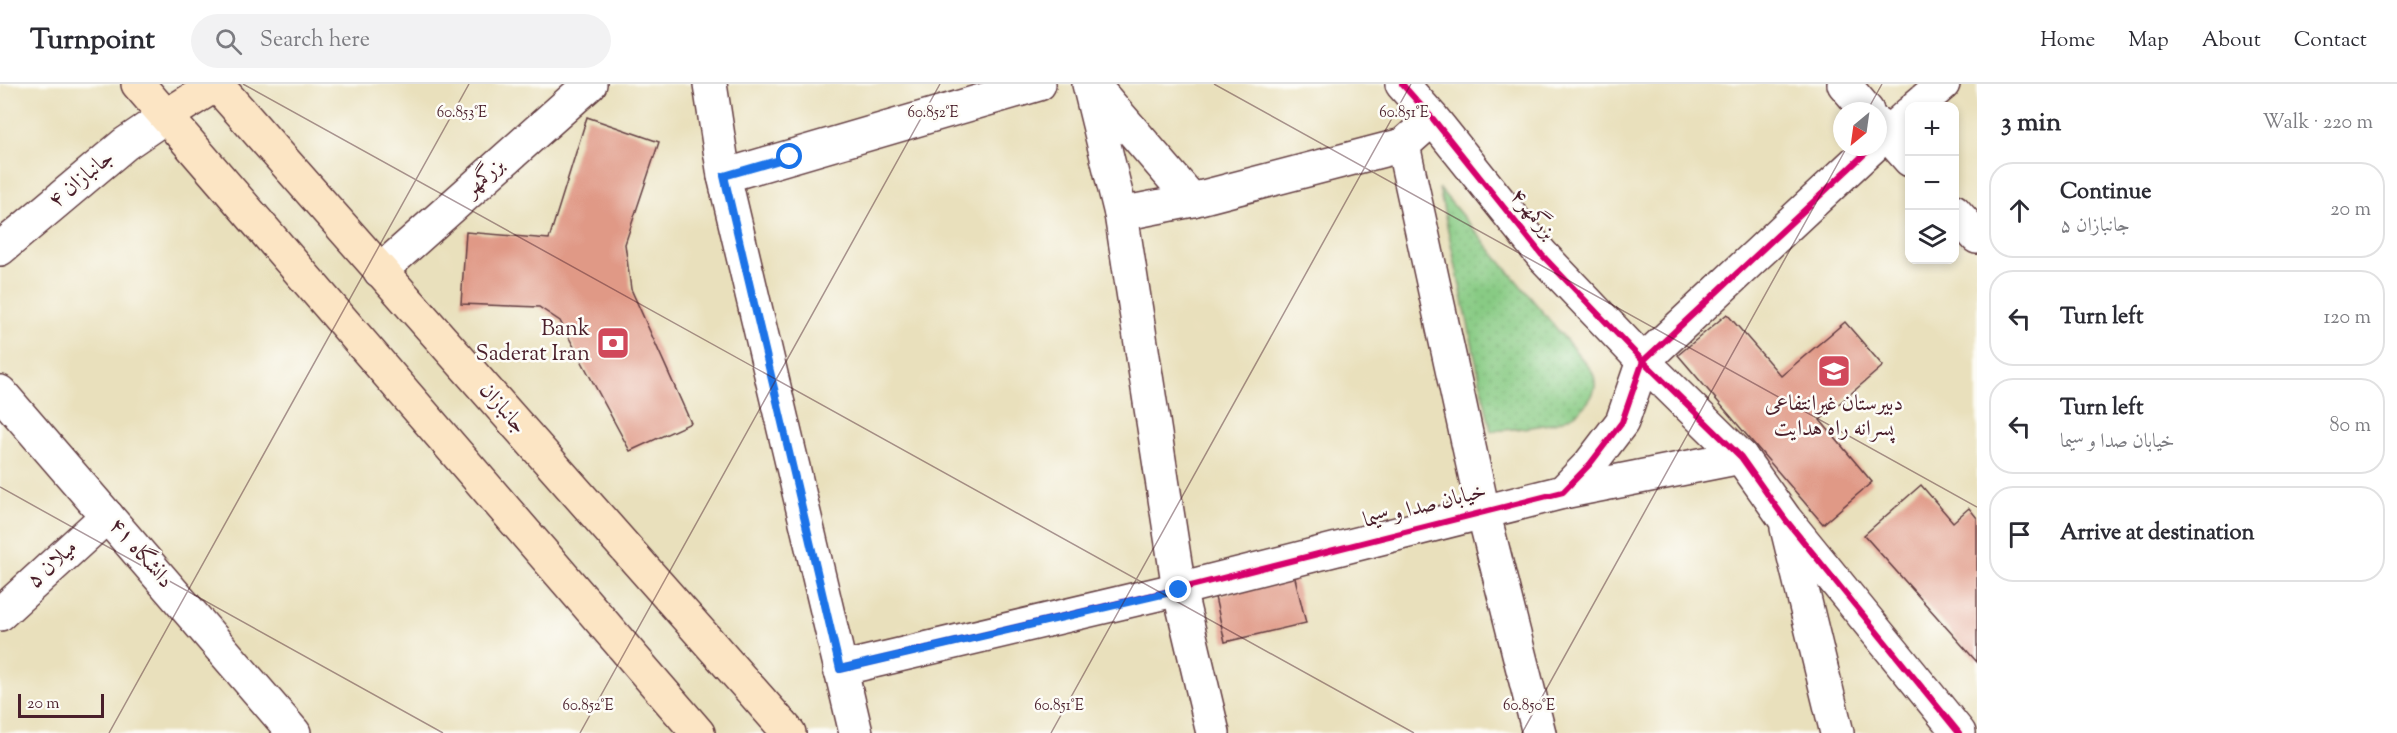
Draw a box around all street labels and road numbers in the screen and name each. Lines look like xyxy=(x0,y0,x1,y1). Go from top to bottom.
street label: جانبازان ۴ xyxy=(42,143,122,217)
street label: بزرگمهر xyxy=(456,151,513,206)
street label: بزرگمهر۴ xyxy=(1501,182,1563,248)
street label: جانبازان xyxy=(470,376,534,442)
street label: خیابان صدا و سیما xyxy=(1360,476,1490,538)
street label: دانشگاه ۴۱ xyxy=(100,512,180,596)
street label: میلان ۵ xyxy=(20,533,86,597)

